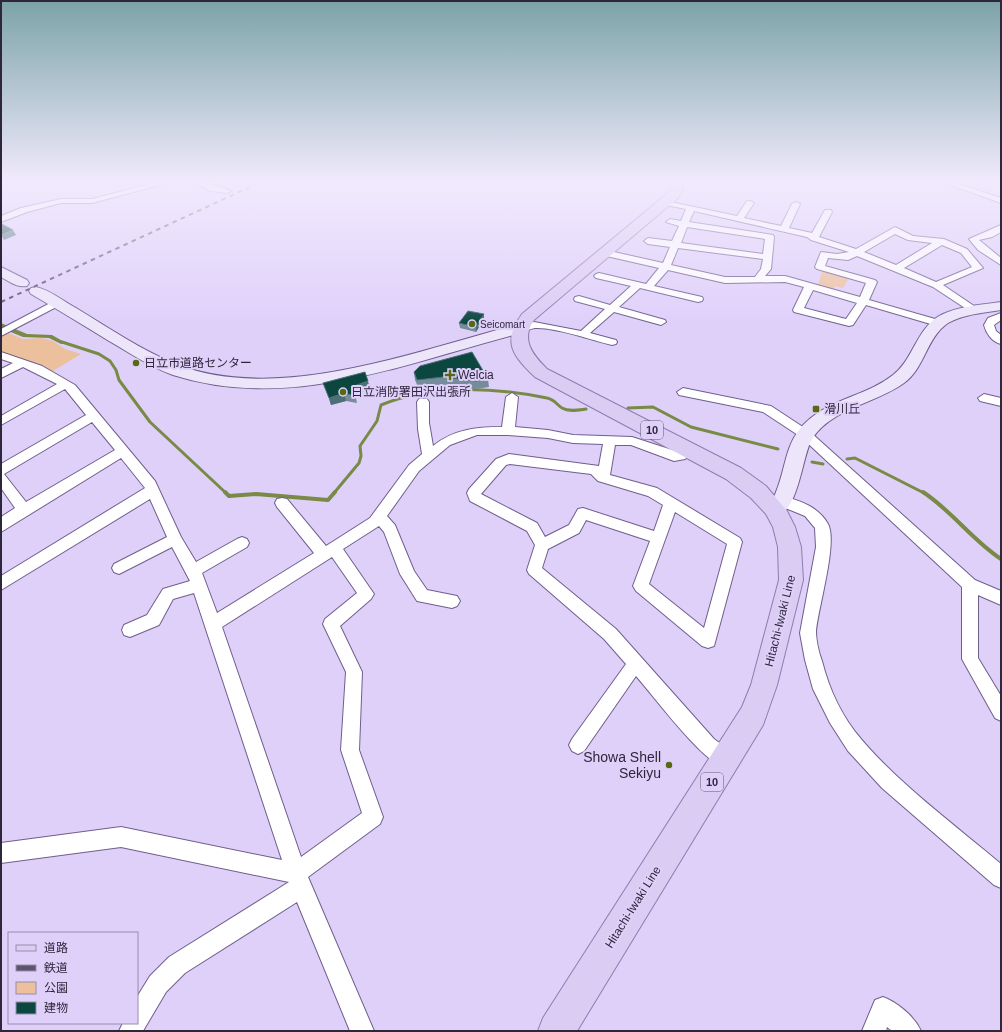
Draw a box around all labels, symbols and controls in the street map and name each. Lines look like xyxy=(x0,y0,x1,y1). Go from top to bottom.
marker: Seicomart xyxy=(467,319,477,329)
place label: Seicomart xyxy=(480,319,525,330)
place label: 日立市道路センター xyxy=(144,356,252,370)
marker: 日立市道路センター xyxy=(131,358,141,368)
place label: Welcia xyxy=(458,368,494,382)
marker: Welcia xyxy=(445,370,455,380)
place label: 日立消防署田沢出張所 xyxy=(351,385,471,399)
marker: 日立消防署田沢出張所 xyxy=(338,387,348,397)
place label: 滑川丘 xyxy=(824,402,860,416)
marker: 滑川丘 xyxy=(811,404,821,414)
road number: 10 xyxy=(641,421,663,439)
street label: Hitachi-Iwaki Line xyxy=(762,573,798,668)
place label: Showa Shell Sekiyu xyxy=(583,749,661,781)
marker: Showa Shell Sekiyu xyxy=(664,760,674,770)
road number: 10 xyxy=(701,773,723,791)
street label: Hitachi-Iwaki Line xyxy=(602,863,664,951)
legend xyxy=(8,932,138,1024)
text: 道路 xyxy=(44,941,68,955)
text: 鉄道 xyxy=(44,961,68,975)
text: 公園 xyxy=(44,981,68,995)
text: 建物 xyxy=(44,1001,68,1015)

